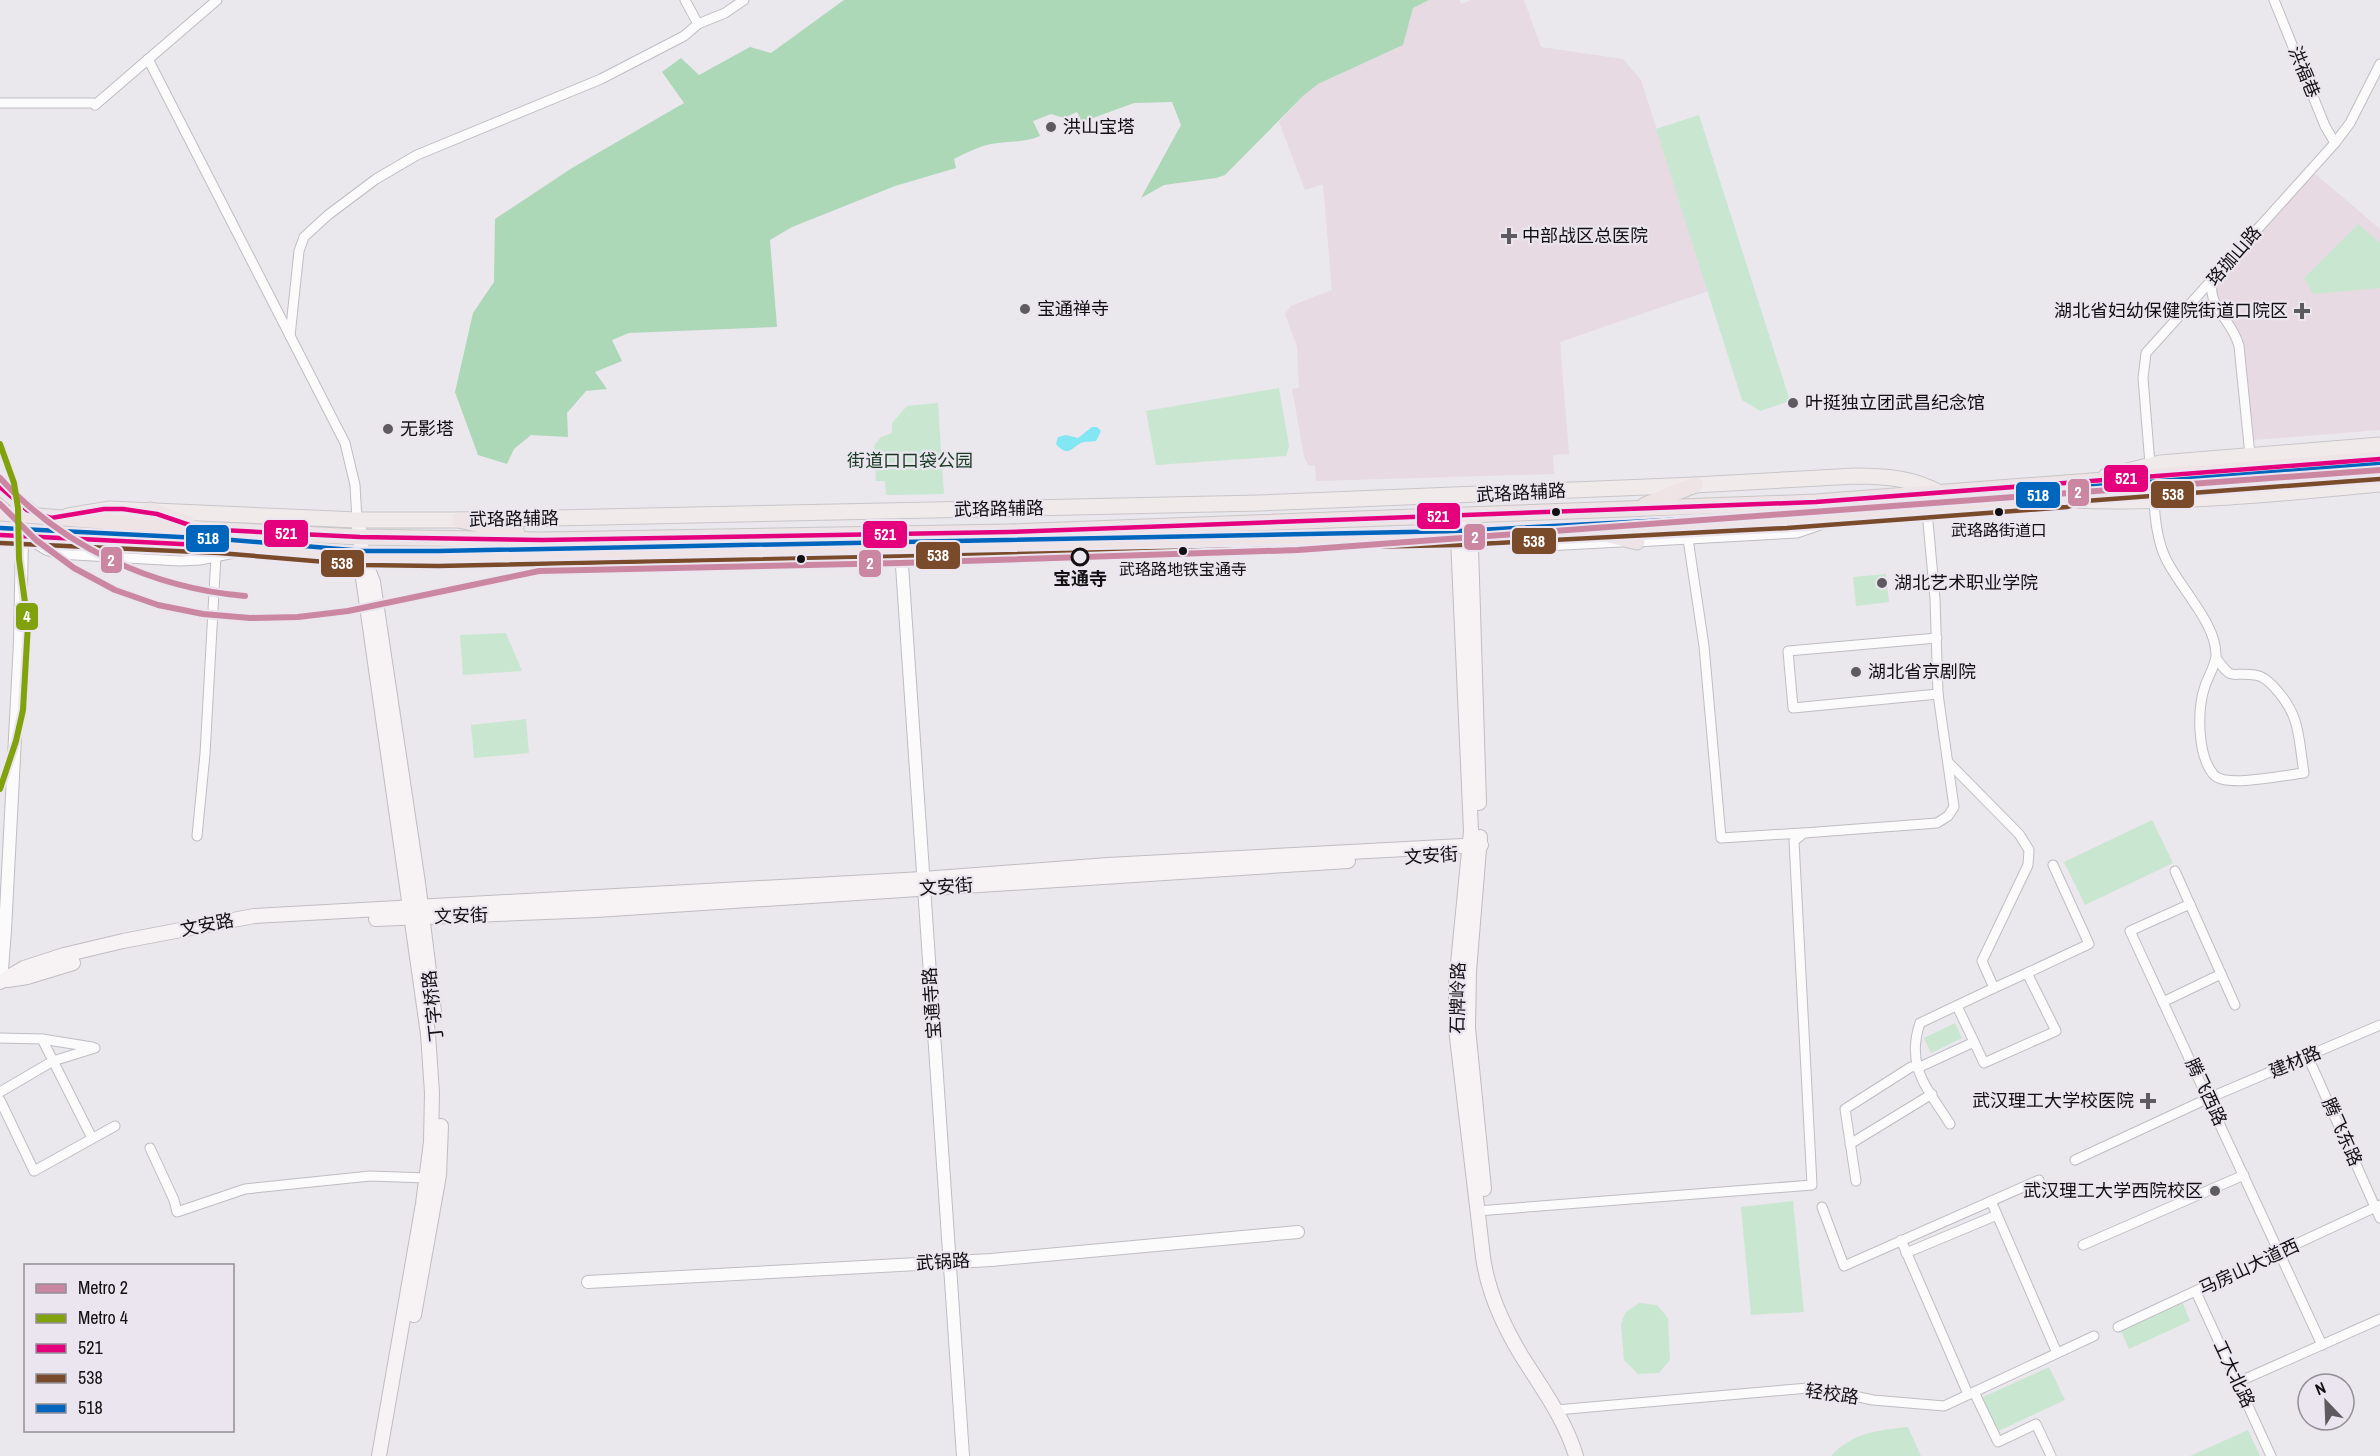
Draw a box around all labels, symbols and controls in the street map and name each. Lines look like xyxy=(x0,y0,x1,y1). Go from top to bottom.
street label: 洪福巷 xyxy=(2283,42,2326,102)
place label: 洪山宝塔 xyxy=(1063,114,1135,139)
marker: 洪山宝塔 xyxy=(1044,120,1058,134)
street label: 珞珈山路 xyxy=(2201,220,2267,291)
place label: 中部战区总医院 xyxy=(1522,223,1648,248)
marker: 中部战区总医院 xyxy=(1500,227,1518,245)
place label: 宝通禅寺 xyxy=(1037,296,1109,321)
place label: 湖北省妇幼保健院街道口院区 xyxy=(2054,298,2288,323)
marker: 宝通禅寺 xyxy=(1018,302,1032,316)
marker: 湖北省妇幼保健院街道口院区 xyxy=(2293,302,2311,320)
place label: 叶挺独立团武昌纪念馆 xyxy=(1805,390,1985,415)
marker: 叶挺独立团武昌纪念馆 xyxy=(1786,396,1800,410)
place label: 无影塔 xyxy=(400,416,454,441)
marker: 无影塔 xyxy=(381,422,395,436)
park label: 街道口口袋公园 xyxy=(847,448,973,473)
line badge: 521 xyxy=(2103,464,2149,493)
text: 521 xyxy=(2115,467,2138,489)
street label: 武珞路辅路 xyxy=(1475,478,1567,507)
line badge: 2 xyxy=(2067,478,2090,507)
line badge: 538 xyxy=(2150,480,2195,509)
line badge: 518 xyxy=(2015,481,2061,509)
text: 2 xyxy=(2074,481,2082,503)
text: 538 xyxy=(2162,483,2184,505)
text: 518 xyxy=(2027,484,2049,506)
street label: 武珞路辅路 xyxy=(954,495,1044,522)
line badge: 521 xyxy=(1416,502,1461,530)
street label: 武珞路辅路 xyxy=(469,505,559,532)
text: 521 xyxy=(1427,505,1450,527)
unlabelled marker xyxy=(1550,506,1562,518)
marker: 武珞路街道口 xyxy=(1993,506,2005,518)
line badge: 521 xyxy=(263,519,309,548)
place label: 武珞路街道口 xyxy=(1951,519,2047,541)
line badge: 521 xyxy=(862,520,908,549)
text: 521 xyxy=(275,522,298,544)
text: 521 xyxy=(874,523,897,545)
line badge: 2 xyxy=(1463,523,1486,551)
line badge: 518 xyxy=(185,524,230,553)
text: 2 xyxy=(1471,526,1479,548)
text: 518 xyxy=(197,527,219,549)
line badge: 538 xyxy=(1511,527,1557,555)
text: 538 xyxy=(1523,530,1545,552)
line badge: 538 xyxy=(915,541,961,570)
text: 538 xyxy=(927,544,949,566)
marker: 武珞路地铁宝通寺 xyxy=(1177,545,1189,557)
line badge: 2 xyxy=(100,546,123,574)
marker: 宝通寺 xyxy=(1071,548,1089,566)
text: 2 xyxy=(107,549,115,571)
line badge: 538 xyxy=(320,549,365,578)
line badge: 2 xyxy=(858,549,882,578)
text: 538 xyxy=(331,552,353,574)
text: 2 xyxy=(866,552,874,574)
unlabelled marker xyxy=(795,553,807,565)
place label: 武珞路地铁宝通寺 xyxy=(1119,558,1247,580)
place label: 宝通寺 xyxy=(1053,566,1107,591)
place label: 湖北艺术职业学院 xyxy=(1894,570,2038,595)
marker: 湖北艺术职业学院 xyxy=(1875,576,1889,590)
line badge: 4 xyxy=(15,602,39,631)
text: 4 xyxy=(23,605,31,627)
place label: 湖北省京剧院 xyxy=(1868,659,1976,684)
marker: 湖北省京剧院 xyxy=(1849,665,1863,679)
street label: 文安街 xyxy=(1403,841,1459,870)
street label: 文安街 xyxy=(918,872,974,901)
street label: 文安街 xyxy=(434,902,488,929)
street label: 文安路 xyxy=(178,907,236,942)
street label: 石牌岭路 xyxy=(1444,962,1471,1034)
street label: 宝通寺路 xyxy=(917,966,946,1040)
street label: 丁字桥路 xyxy=(416,969,449,1043)
street label: 建材路 xyxy=(2265,1039,2325,1084)
street label: 腾飞西路 xyxy=(2180,1054,2233,1130)
place label: 武汉理工大学校医院 xyxy=(1972,1088,2134,1113)
marker: 武汉理工大学校医院 xyxy=(2139,1092,2157,1110)
street label: 腾飞东路 xyxy=(2316,1094,2369,1170)
place label: 武汉理工大学西院校区 xyxy=(2023,1178,2203,1203)
marker: 武汉理工大学西院校区 xyxy=(2208,1184,2222,1198)
street label: 马房山大道西 xyxy=(2195,1232,2303,1301)
street label: 武锅路 xyxy=(915,1248,971,1275)
legend xyxy=(24,1264,234,1432)
text: Metro 2 xyxy=(78,1275,128,1300)
text: Metro 4 xyxy=(78,1305,128,1330)
text: 521 xyxy=(78,1335,103,1360)
street label: 工大北路 xyxy=(2208,1336,2261,1412)
text: 538 xyxy=(78,1365,103,1390)
north arrow xyxy=(2296,1372,2356,1432)
text: N xyxy=(2311,1376,2329,1400)
street label: 轻校路 xyxy=(1804,1377,1861,1410)
text: 518 xyxy=(78,1395,103,1420)

